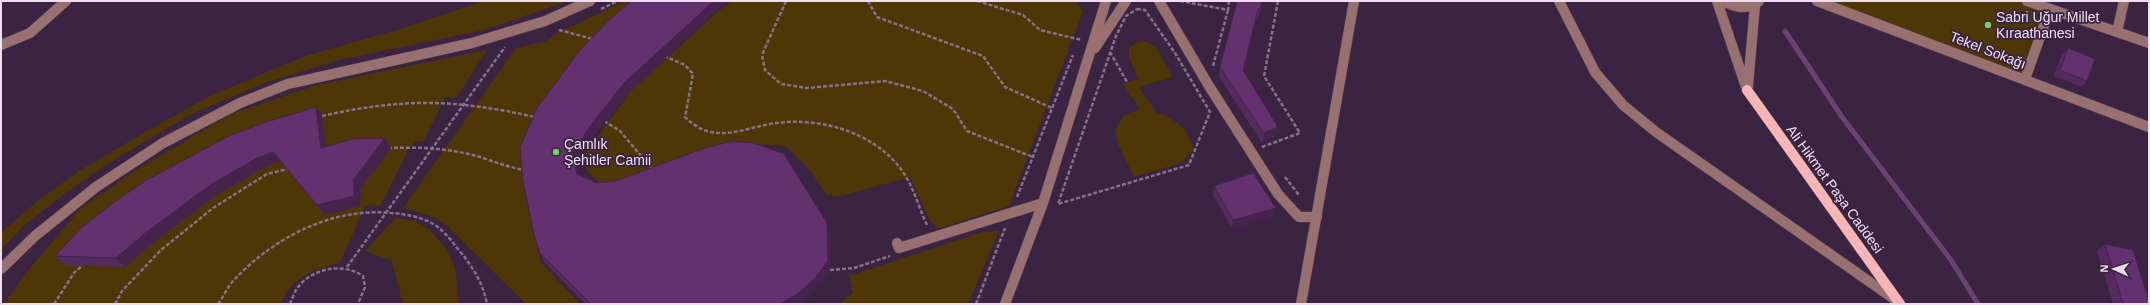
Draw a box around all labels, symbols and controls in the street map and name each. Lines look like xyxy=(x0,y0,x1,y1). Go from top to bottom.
place label: Sabri Uğur Millet Kıraathanesi xyxy=(1996,9,2100,41)
marker: Sabri Uğur Millet Kıraathanesi xyxy=(1983,20,1993,30)
street label: Tekel Sokağı xyxy=(1948,28,2028,72)
street label: Ali Hikmet Paşa Caddesi xyxy=(1783,122,1887,256)
place label: Çamlık Şehitler Camii xyxy=(564,136,651,168)
marker: Çamlık Şehitler Camii xyxy=(551,147,561,157)
north arrow xyxy=(2094,249,2134,289)
text: N xyxy=(2098,264,2110,273)

